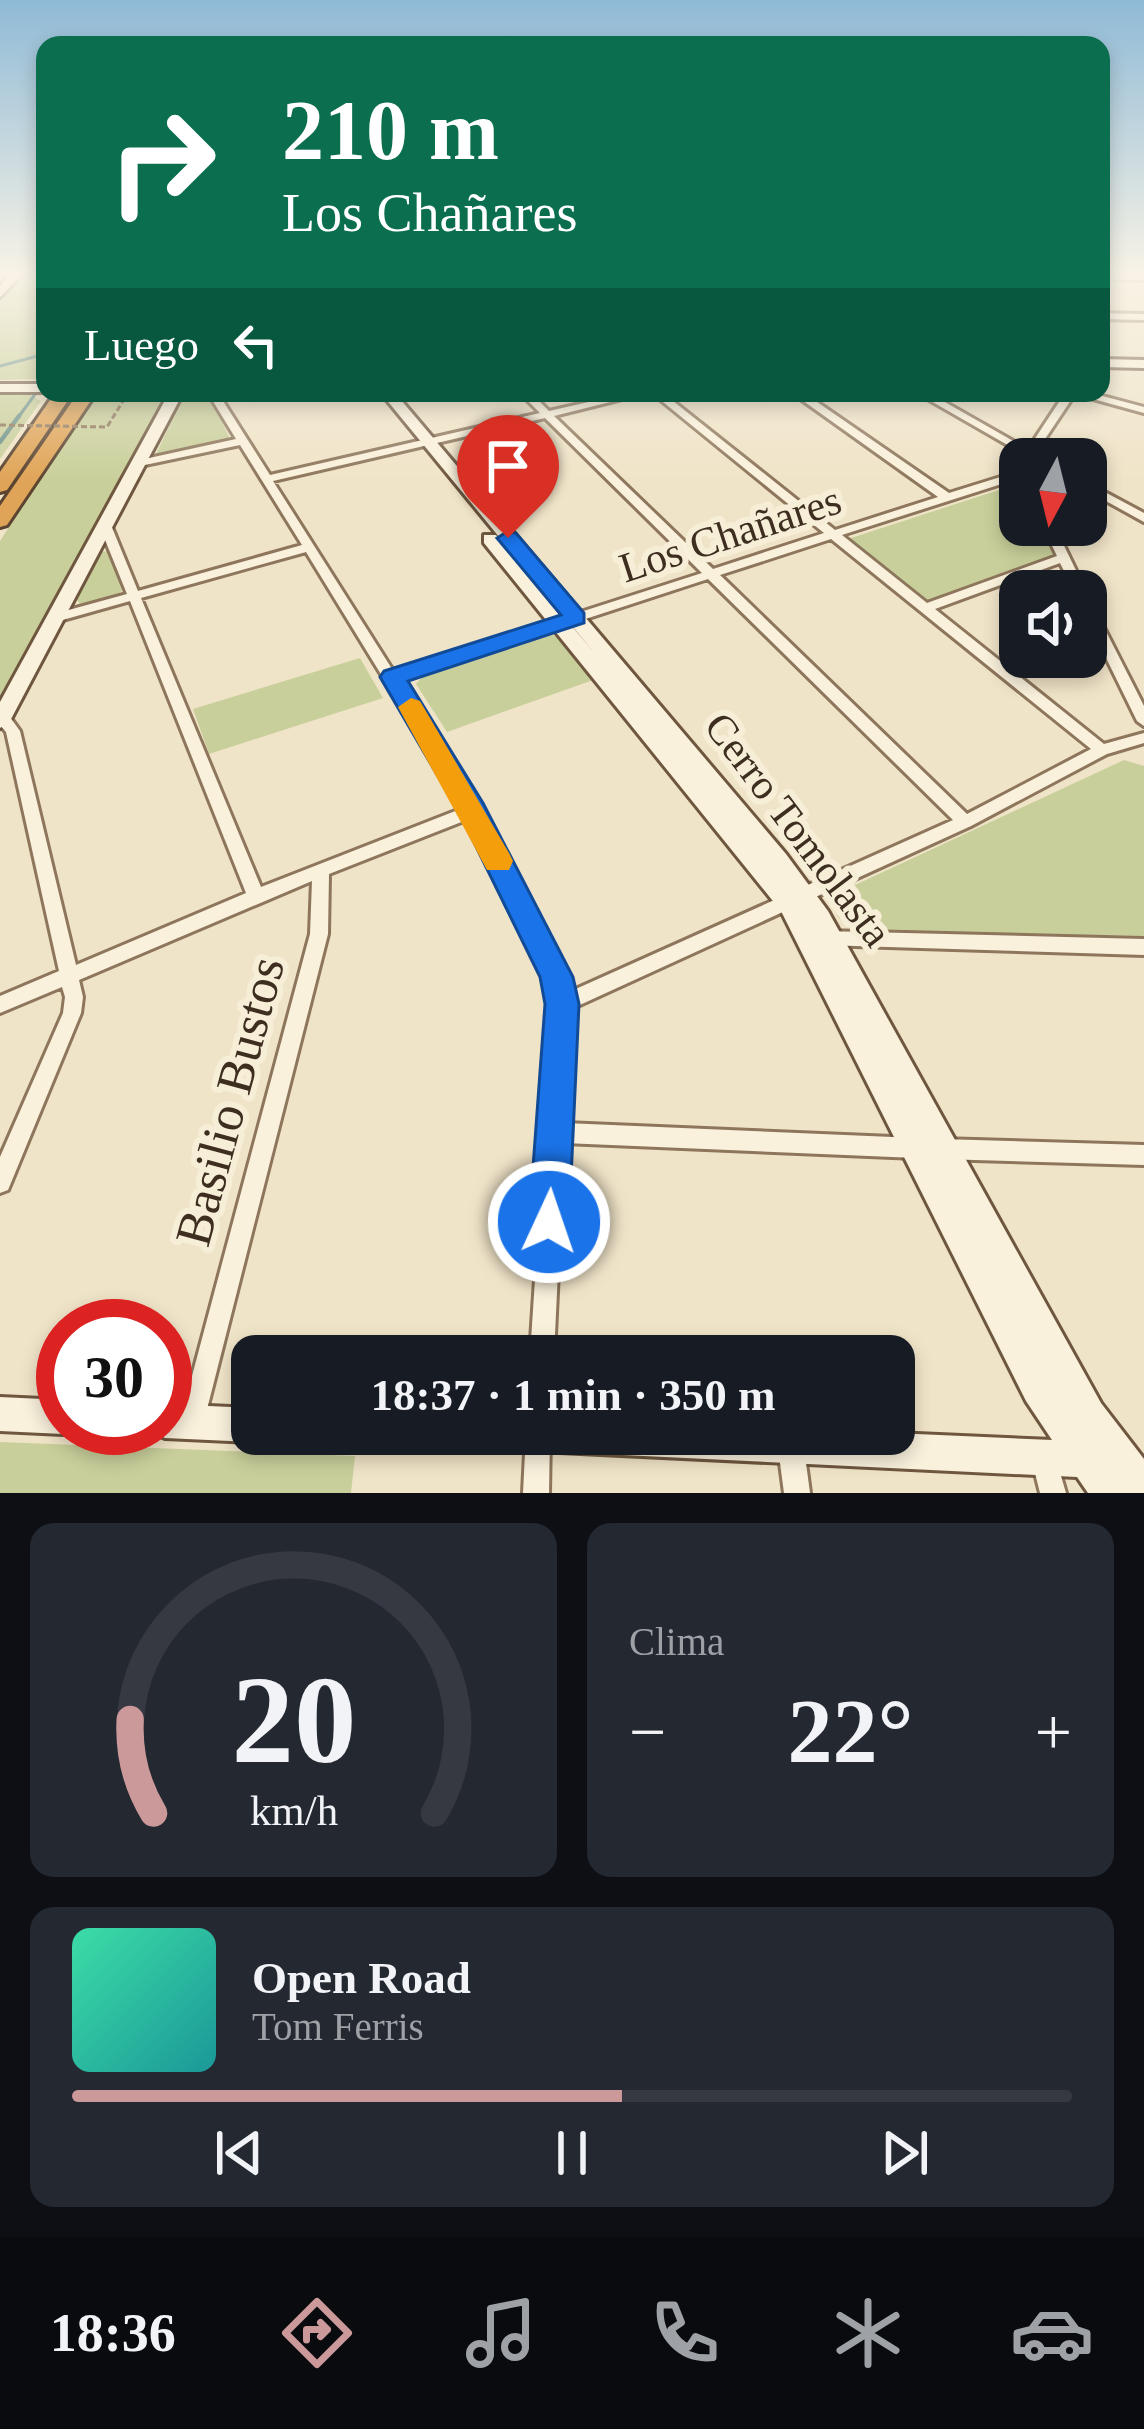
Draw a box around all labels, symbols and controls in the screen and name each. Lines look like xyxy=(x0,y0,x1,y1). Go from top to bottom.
icon: right xyxy=(84,84,240,240)
text: 210 m xyxy=(282,84,499,177)
text: Los Chañares xyxy=(282,183,577,243)
icon: left xyxy=(223,312,289,378)
text: Luego xyxy=(84,320,199,370)
pin xyxy=(457,415,559,538)
icon: arrive xyxy=(475,433,541,499)
north arrow xyxy=(999,438,1107,546)
map controls xyxy=(999,438,1107,678)
street label: Los Chañares xyxy=(614,477,847,591)
button: sound xyxy=(999,570,1107,678)
street label: Cerro Tomolasta xyxy=(696,704,901,955)
street label: Basilio Bustos xyxy=(165,951,295,1252)
position arrow xyxy=(486,1159,612,1285)
speed limit sign: 30 xyxy=(36,1299,192,1455)
text: 18:37 · 1 min · 350 m xyxy=(371,1370,776,1420)
text: Clima xyxy=(629,1620,724,1663)
text: 20 xyxy=(231,1651,356,1789)
text: 22° xyxy=(788,1682,914,1781)
text: − xyxy=(629,1695,666,1768)
text: + xyxy=(1035,1695,1072,1768)
text: km/h xyxy=(249,1787,338,1834)
text: Open Road xyxy=(252,1953,471,2003)
text: Tom Ferris xyxy=(252,2005,424,2048)
icon: previous xyxy=(206,2120,272,2186)
icon: pause xyxy=(539,2120,605,2186)
icon: next xyxy=(872,2120,938,2186)
icon: directions xyxy=(275,2291,359,2375)
icon: music xyxy=(459,2291,543,2375)
icon: phone xyxy=(643,2291,727,2375)
icon: climate xyxy=(826,2291,910,2375)
icon: car xyxy=(1010,2291,1094,2375)
text: 18:36 xyxy=(50,2303,176,2363)

